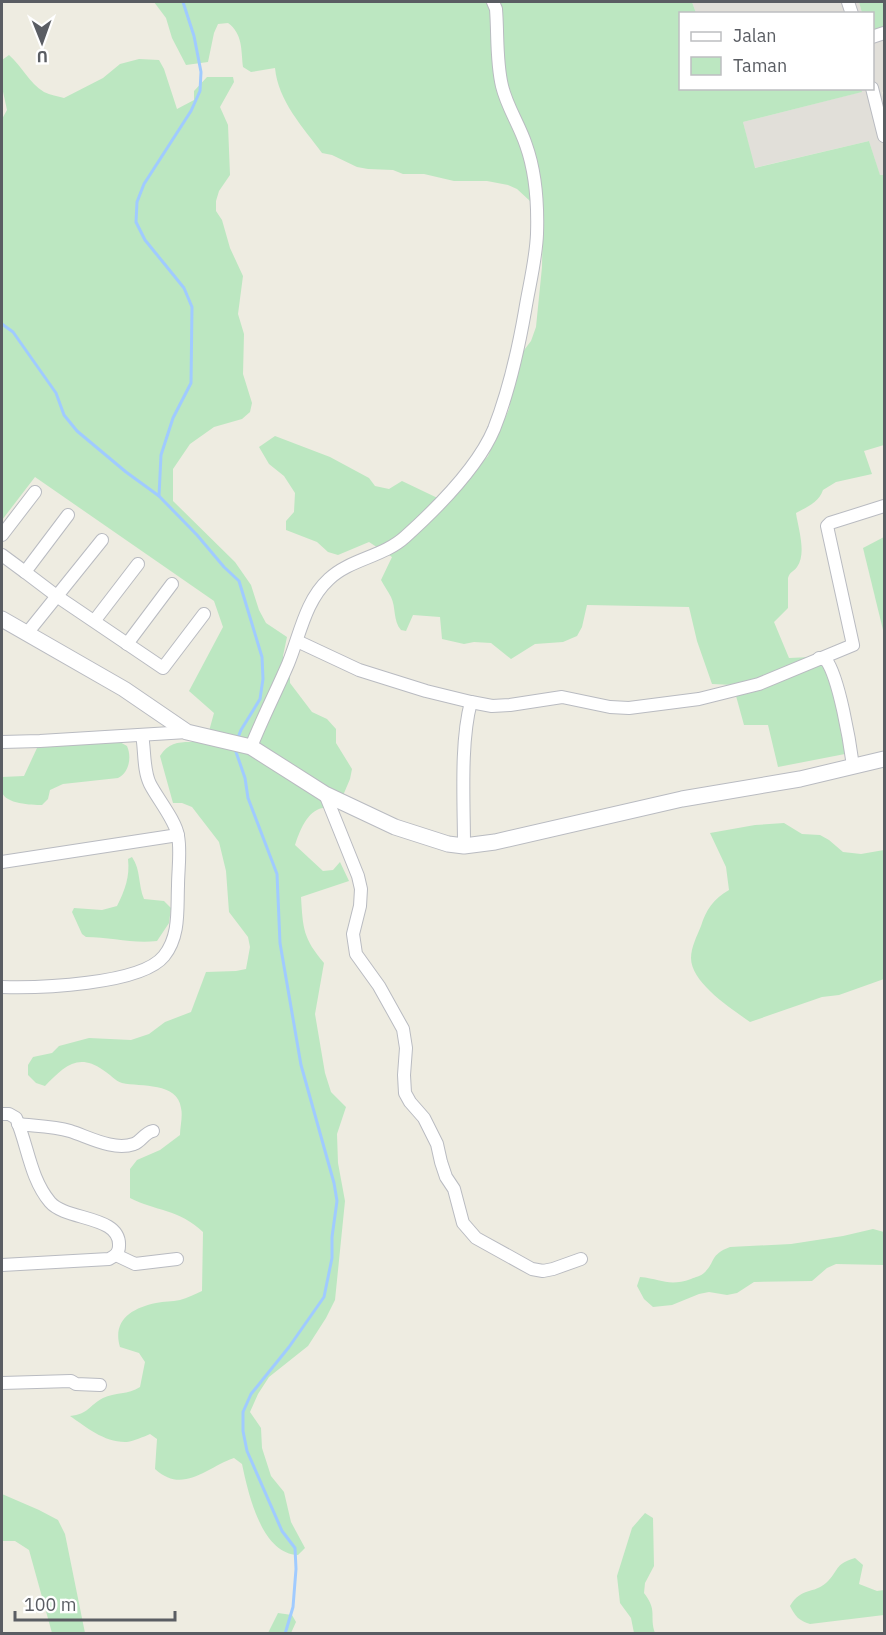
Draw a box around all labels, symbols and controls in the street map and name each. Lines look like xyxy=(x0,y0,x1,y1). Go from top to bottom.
north arrow xyxy=(12,12,72,72)
legend xyxy=(679,12,874,90)
text: Jalan xyxy=(733,24,777,47)
text: U xyxy=(37,47,48,67)
text: Taman xyxy=(733,54,787,77)
scale bar xyxy=(15,1584,176,1622)
text: 100 m xyxy=(24,1593,76,1616)

